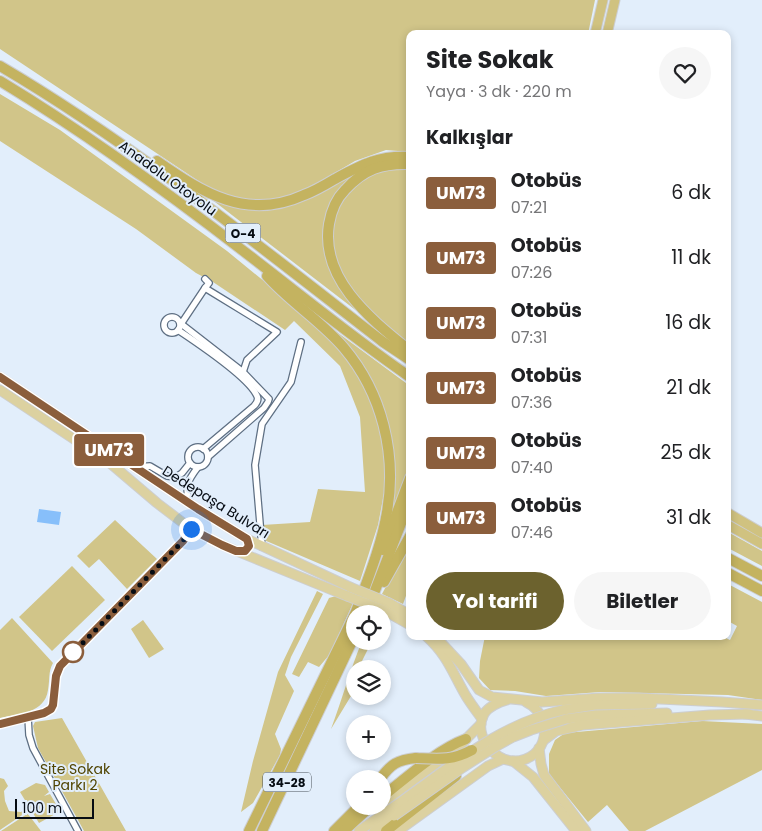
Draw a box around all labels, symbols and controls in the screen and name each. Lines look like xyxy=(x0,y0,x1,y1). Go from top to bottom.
text: Site Sokak xyxy=(426,43,553,76)
button: heart xyxy=(659,47,711,99)
text: Yaya · 3 dk · 220 m xyxy=(426,80,572,103)
text: Kalkışlar xyxy=(426,124,513,151)
street label: Anadolu Otoyolu xyxy=(115,136,221,220)
text: Otobüs xyxy=(511,167,582,194)
text: 6 dk xyxy=(671,179,711,206)
text: UM73 xyxy=(436,180,486,205)
text: 07:21 xyxy=(511,196,547,219)
road number: O-4 xyxy=(226,224,260,242)
text: Otobüs xyxy=(511,232,582,259)
text: 11 dk xyxy=(671,244,711,271)
text: UM73 xyxy=(436,245,486,270)
text: 07:26 xyxy=(511,261,552,284)
text: Otobüs xyxy=(511,297,582,324)
text: 16 dk xyxy=(665,309,711,336)
text: UM73 xyxy=(436,310,486,335)
text: 07:31 xyxy=(511,326,547,349)
text: Otobüs xyxy=(511,362,582,389)
text: 21 dk xyxy=(666,374,711,401)
text: UM73 xyxy=(436,375,486,400)
text: 07:36 xyxy=(511,391,553,414)
text: Otobüs xyxy=(511,427,582,454)
line badge: UM73 xyxy=(74,434,144,466)
text: UM73 xyxy=(84,437,134,462)
text: 25 dk xyxy=(660,439,711,466)
text: UM73 xyxy=(436,440,486,465)
text: 07:40 xyxy=(511,456,553,479)
street label: Dedepaşa Bulvarı xyxy=(158,461,274,543)
text: Otobüs xyxy=(511,492,582,519)
text: 31 dk xyxy=(666,504,711,531)
text: UM73 xyxy=(436,505,486,530)
your location xyxy=(179,517,204,542)
text: 07:46 xyxy=(511,521,553,544)
button: Yol tarifi xyxy=(426,572,564,630)
button: Biletler xyxy=(574,572,711,630)
map controls xyxy=(346,605,391,815)
button: locate xyxy=(346,605,391,650)
unlabelled marker xyxy=(62,641,84,663)
button: layers xyxy=(346,660,391,705)
button: + xyxy=(346,715,391,760)
park label: Site Sokak Parkı 2 xyxy=(40,759,111,795)
button: − xyxy=(346,770,391,815)
road number: 34-28 xyxy=(263,772,311,792)
scale bar xyxy=(15,796,94,819)
text: 100 m xyxy=(22,798,62,818)

